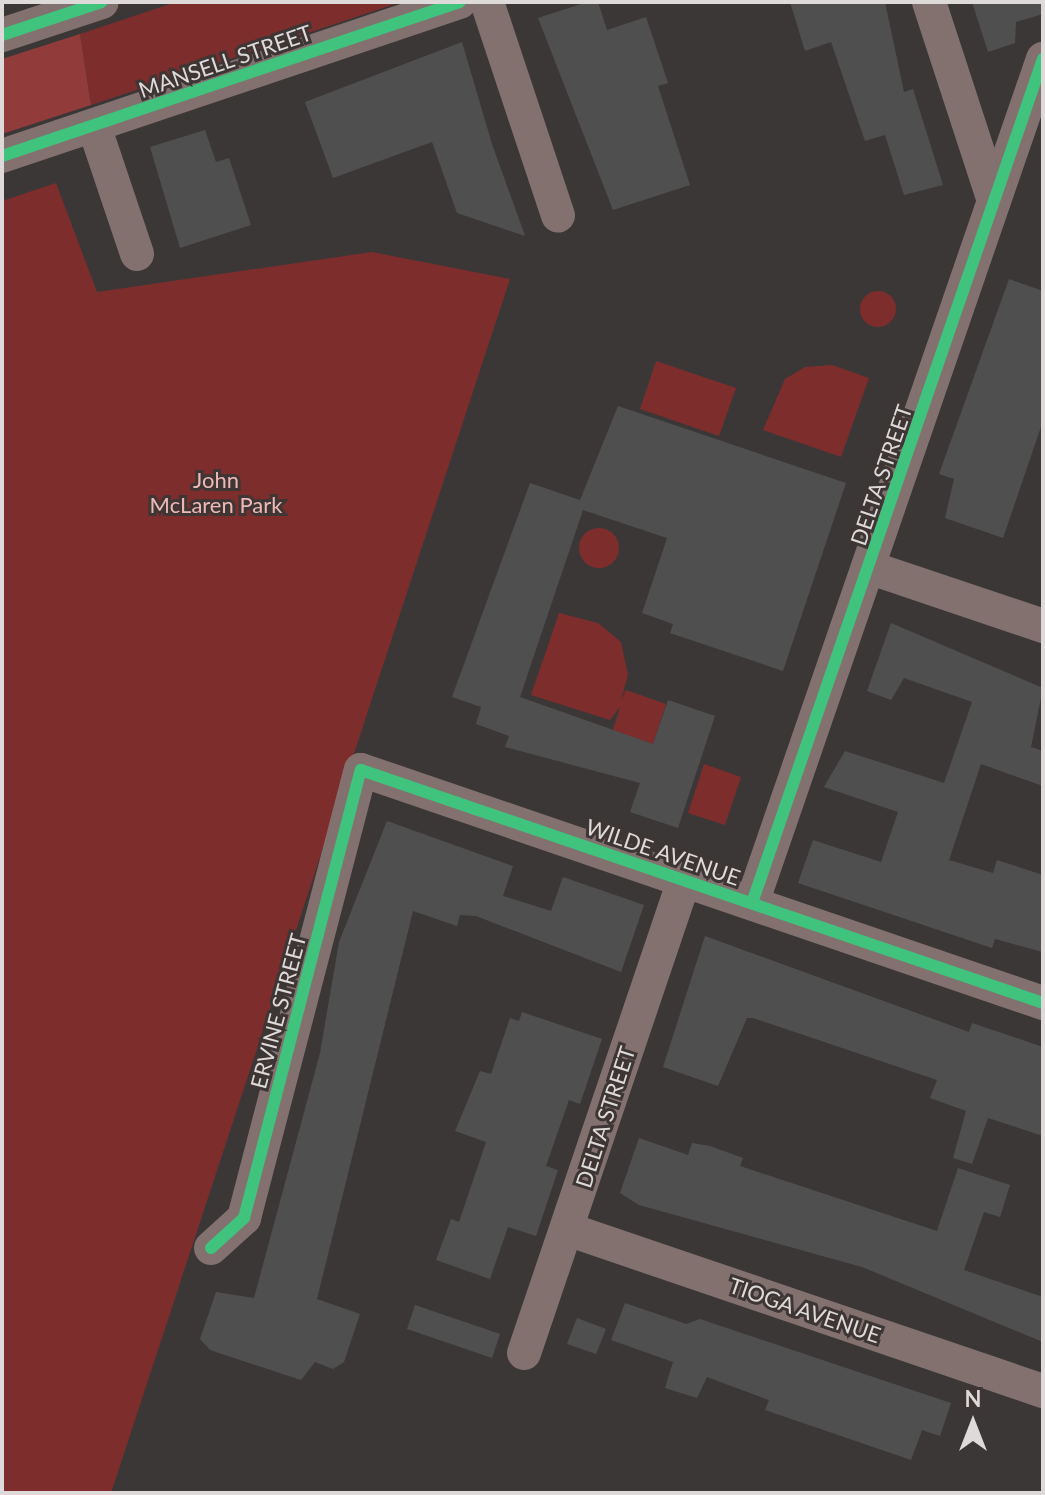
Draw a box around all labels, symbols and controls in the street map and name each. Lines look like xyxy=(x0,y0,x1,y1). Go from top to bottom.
street label: MANSELL STREET xyxy=(135,19,315,103)
street label: DELTA STREET xyxy=(844,401,918,549)
park label: John McLaren Park xyxy=(150,466,282,518)
street label: WILDE AVENUE xyxy=(582,813,744,891)
street label: ERVINE STREET xyxy=(245,931,311,1091)
street label: DELTA STREET xyxy=(570,1043,640,1191)
street label: TIOGA AVENUE xyxy=(725,1271,885,1349)
north arrow xyxy=(933,1383,1013,1463)
text: N xyxy=(965,1385,981,1412)

